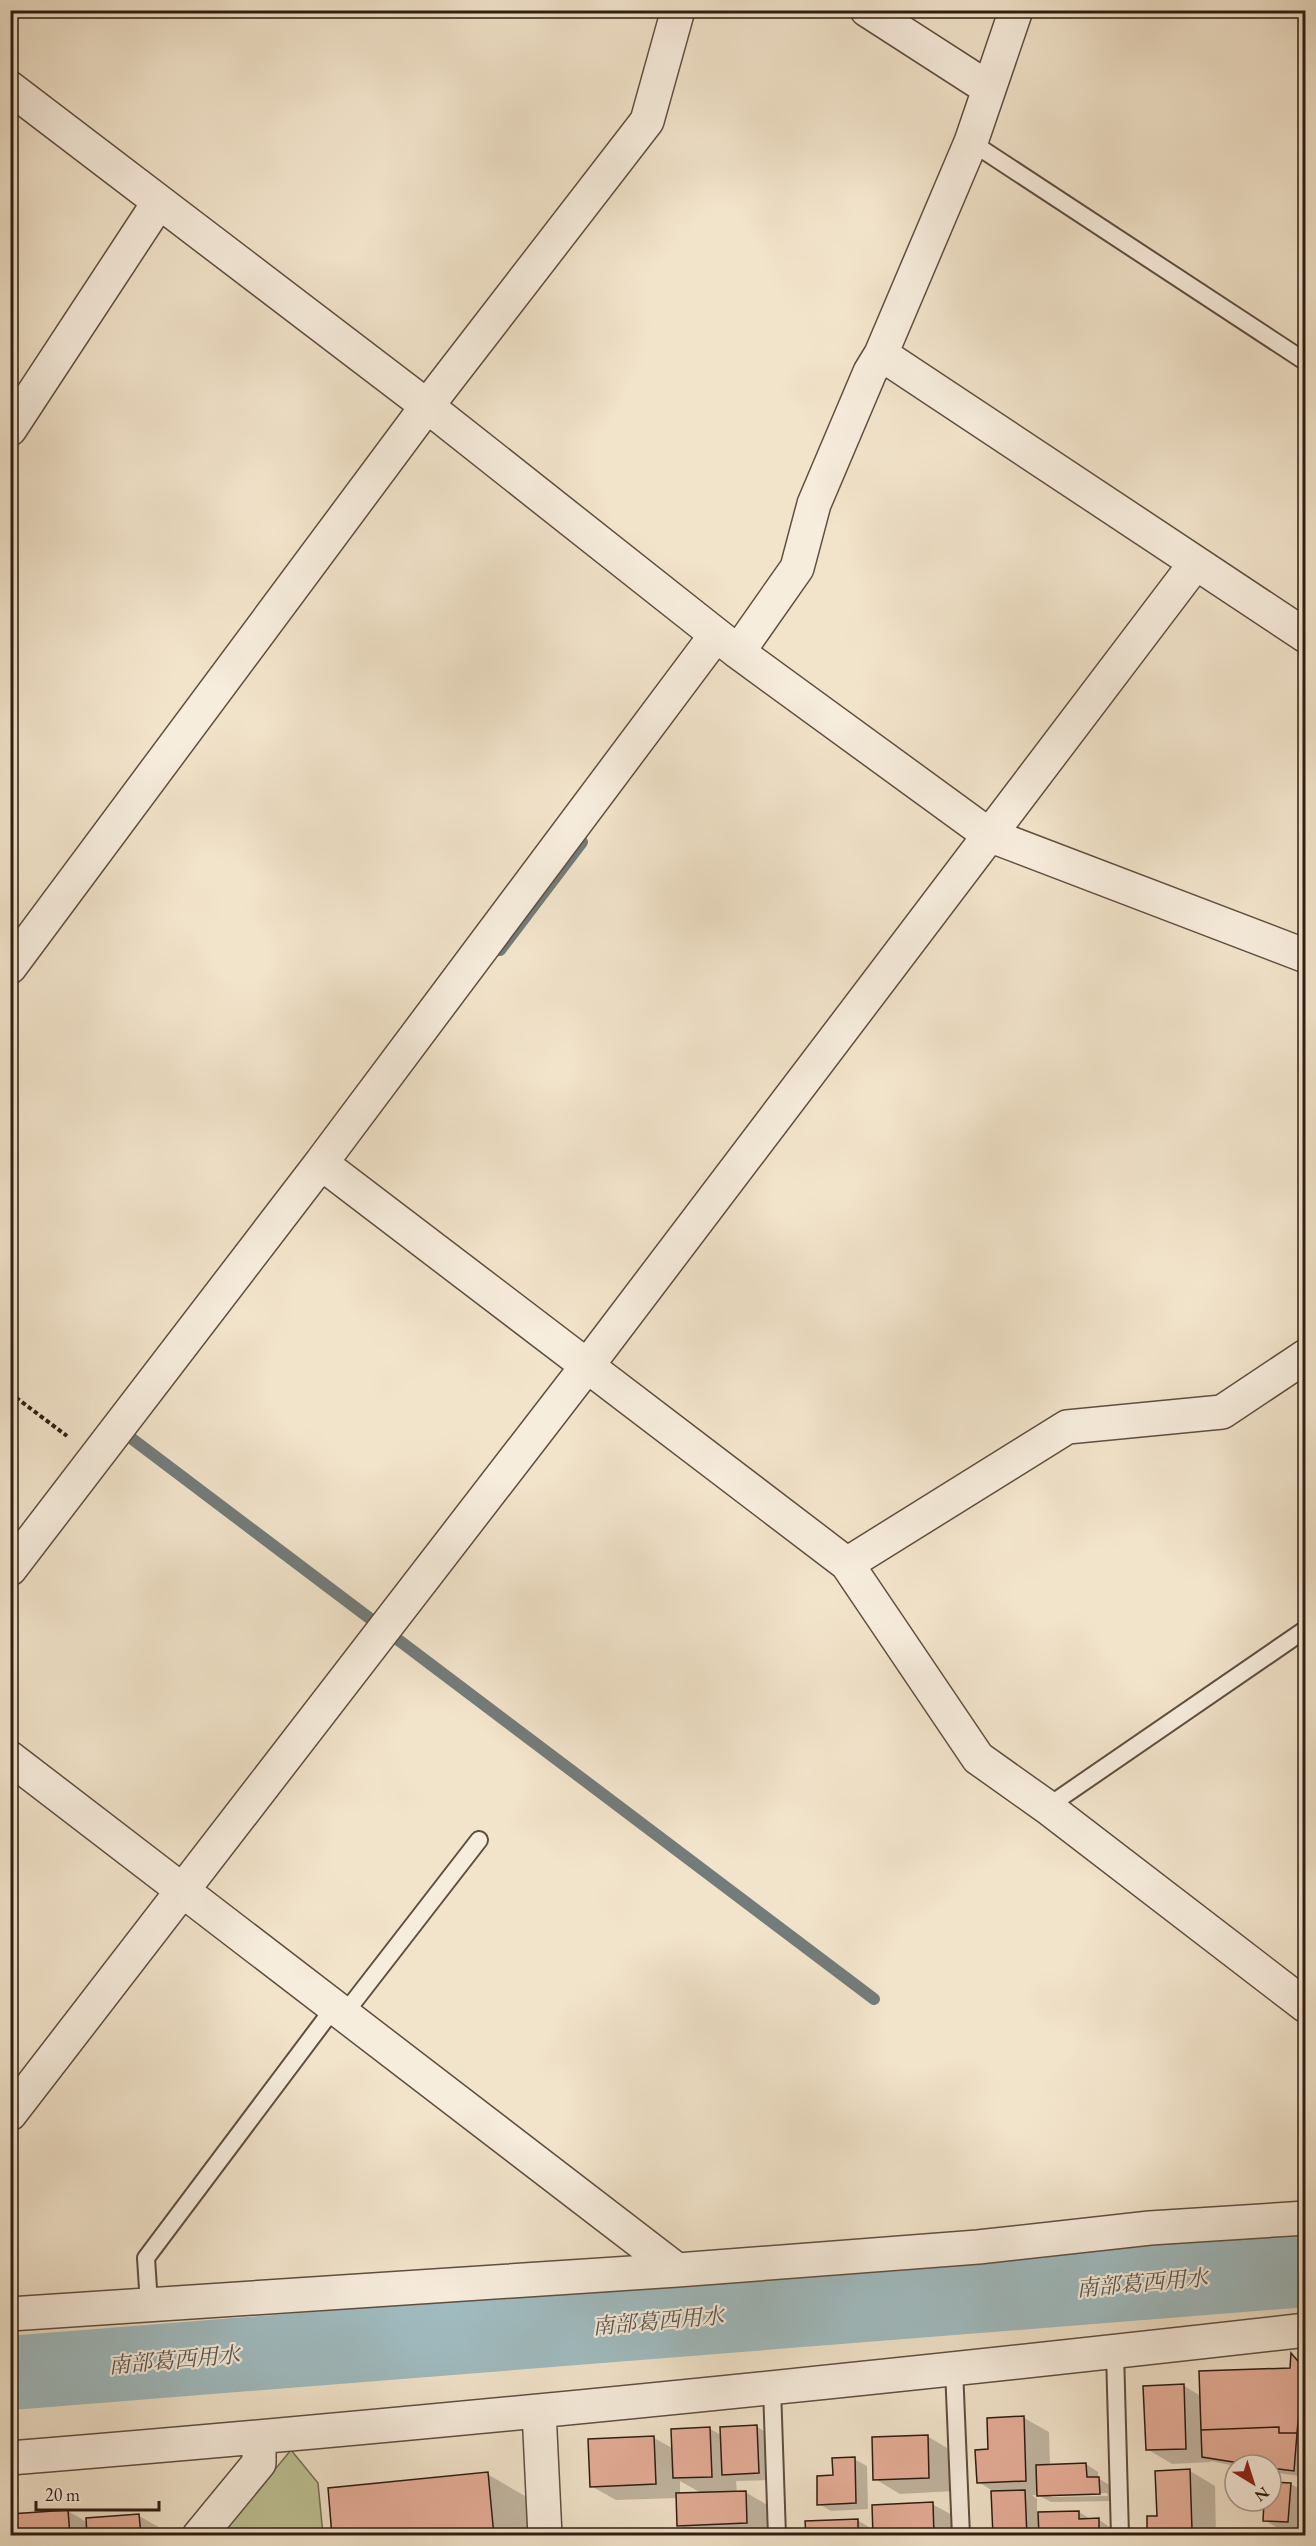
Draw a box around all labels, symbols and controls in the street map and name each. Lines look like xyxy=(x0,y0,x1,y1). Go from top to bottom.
water label: 南部葛西用水 xyxy=(1075,2263,1211,2303)
water label: 南部葛西用水 xyxy=(591,2301,727,2341)
water label: 南部葛西用水 xyxy=(107,2340,243,2380)
north arrow xyxy=(1223,2453,1283,2513)
scale bar xyxy=(36,2474,159,2512)
text: N xyxy=(1250,2482,1273,2507)
text: 20 m xyxy=(45,2483,80,2506)

